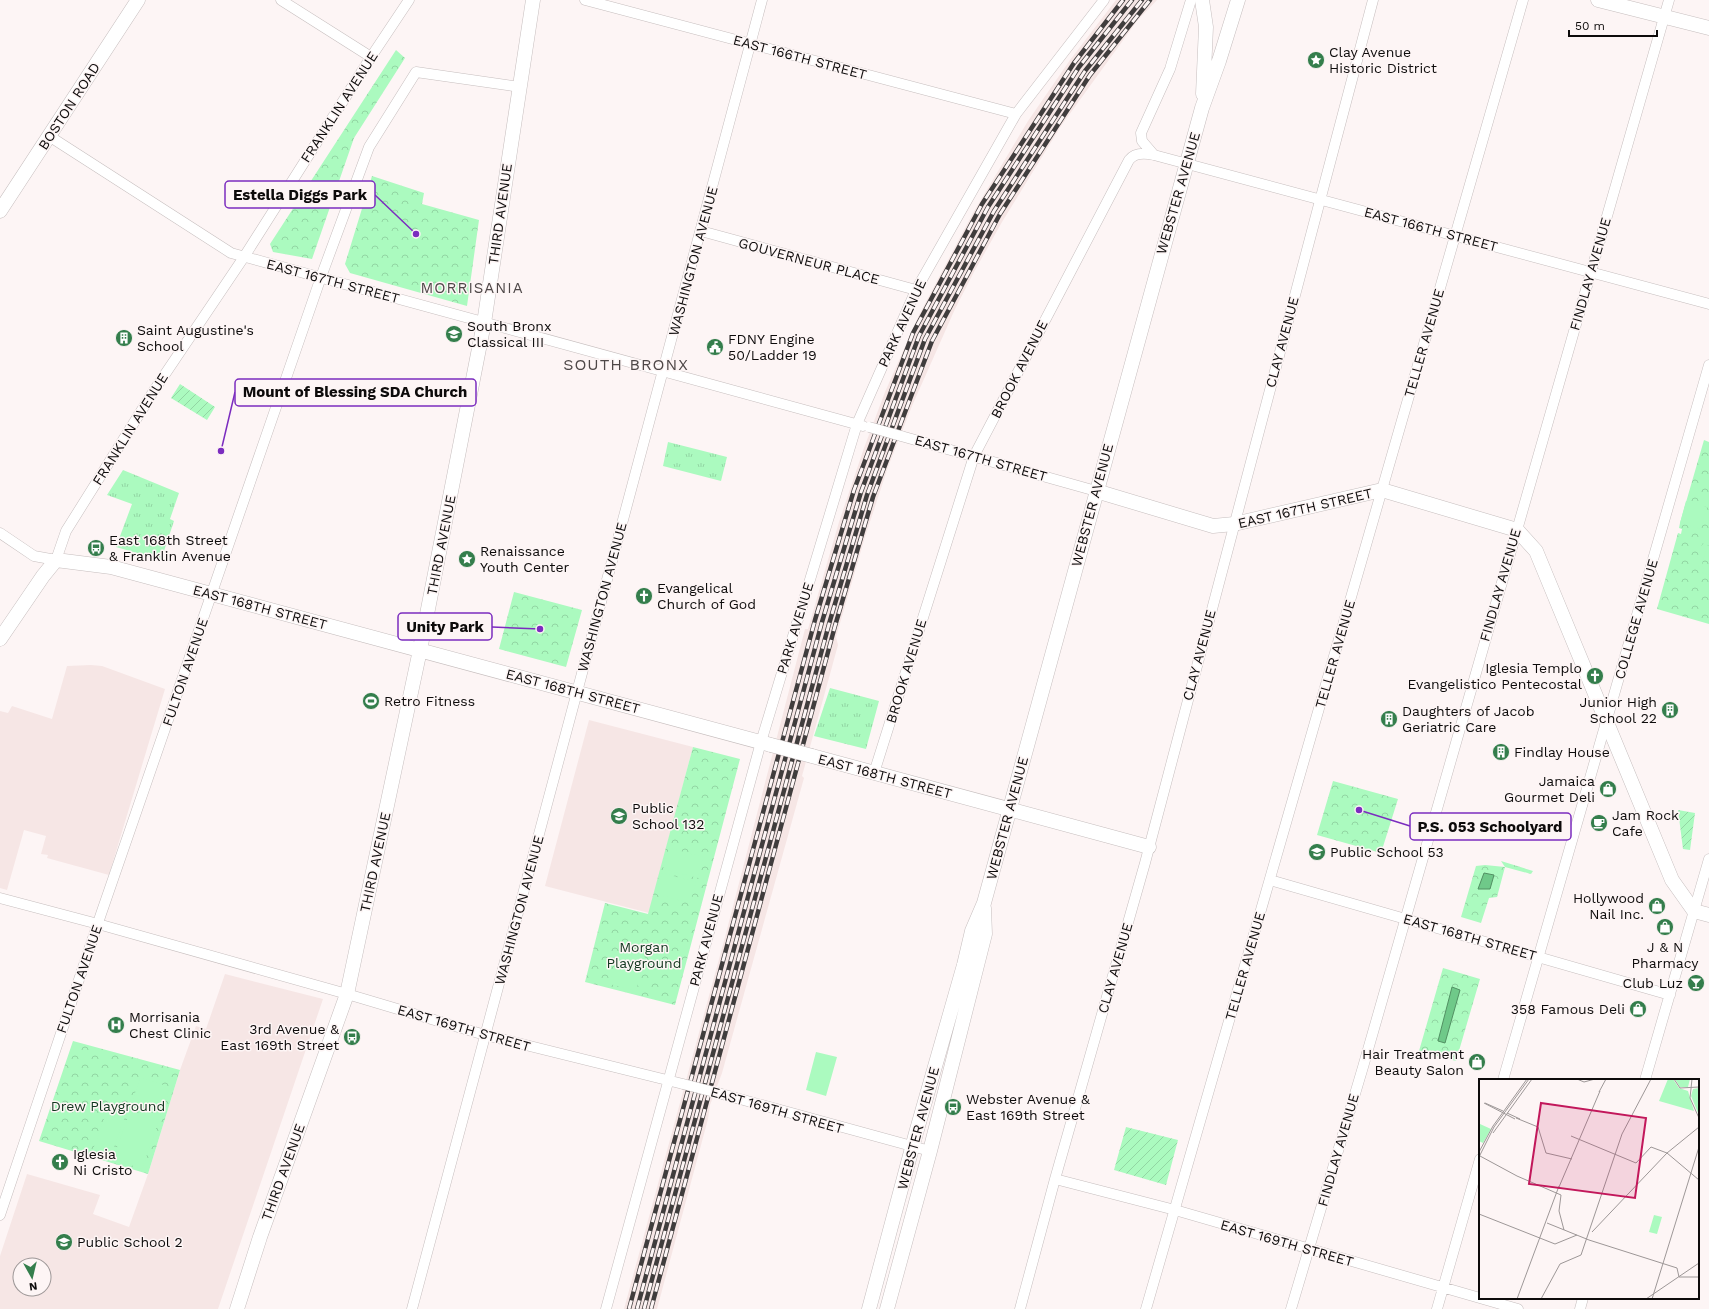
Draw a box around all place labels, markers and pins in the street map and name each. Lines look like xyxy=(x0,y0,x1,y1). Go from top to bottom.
place label: Clay Avenue Historic District xyxy=(1329,44,1437,76)
place icon: Clay Avenue Historic District xyxy=(1306,50,1326,70)
callout: Estella Diggs Park xyxy=(225,181,375,208)
place label: South Bronx Classical III xyxy=(467,318,551,350)
place label: Saint Augustine's School xyxy=(137,322,254,354)
school or university icon: South Bronx Classical III xyxy=(444,324,464,344)
building icon: Saint Augustine's School xyxy=(114,328,134,348)
place label: FDNY Engine 50/Ladder 19 xyxy=(728,331,817,363)
public building icon: FDNY Engine 50/Ladder 19 xyxy=(705,337,725,357)
callout: Mount of Blessing SDA Church xyxy=(235,379,476,406)
place label: East 168th Street & Franklin Avenue xyxy=(109,532,231,564)
bus stop icon: East 168th Street & Franklin Avenue xyxy=(86,538,106,558)
place label: Renaissance Youth Center xyxy=(480,543,570,575)
place icon: Renaissance Youth Center xyxy=(457,549,477,569)
place label: Evangelical Church of God xyxy=(657,580,756,612)
church icon: Evangelical Church of God xyxy=(634,586,654,606)
callout: Unity Park xyxy=(398,613,492,640)
place label: Iglesia Templo Evangelistico Pentecostal xyxy=(1408,660,1583,692)
church icon: Iglesia Templo Evangelistico Pentecostal xyxy=(1585,666,1605,686)
sports icon: Retro Fitness xyxy=(361,691,381,711)
place label: Retro Fitness xyxy=(384,693,475,709)
place label: Junior High School 22 xyxy=(1579,694,1657,726)
building icon: Junior High School 22 xyxy=(1660,700,1680,720)
place label: Daughters of Jacob Geriatric Care xyxy=(1402,703,1534,735)
building icon: Daughters of Jacob Geriatric Care xyxy=(1379,709,1399,729)
building icon: Findlay House xyxy=(1491,742,1511,762)
place label: Findlay House xyxy=(1514,744,1610,760)
place label: Jamaica Gourmet Deli xyxy=(1504,773,1595,805)
shop icon: Jamaica Gourmet Deli xyxy=(1598,779,1618,799)
place label: Public School 132 xyxy=(632,800,704,832)
school or university icon: Public School 132 xyxy=(609,806,629,826)
place label: Jam Rock Cafe xyxy=(1612,807,1679,839)
callout: P.S. 053 Schoolyard xyxy=(1410,813,1571,840)
cafe icon: Jam Rock Cafe xyxy=(1589,813,1609,833)
school or university icon: Public School 53 xyxy=(1307,842,1327,862)
place label: Public School 53 xyxy=(1330,844,1444,860)
place label: Hollywood Nail Inc. xyxy=(1573,890,1644,922)
shop icon: Hollywood Nail Inc. xyxy=(1647,896,1667,916)
shop icon: J & N Pharmacy xyxy=(1655,917,1675,937)
place label: J & N Pharmacy xyxy=(1632,939,1699,971)
bar icon: Club Luz xyxy=(1686,973,1706,993)
place label: Club Luz xyxy=(1623,975,1683,991)
shop icon: 358 Famous Deli xyxy=(1628,999,1648,1019)
place label: 358 Famous Deli xyxy=(1511,1001,1625,1017)
place label: Morrisania Chest Clinic xyxy=(129,1009,211,1041)
hospital icon: Morrisania Chest Clinic xyxy=(106,1015,126,1035)
place label: 3rd Avenue & East 169th Street xyxy=(220,1021,339,1053)
bus stop icon: 3rd Avenue & East 169th Street xyxy=(342,1027,362,1047)
place label: Hair Treatment Beauty Salon xyxy=(1362,1046,1464,1078)
shop icon: Hair Treatment Beauty Salon xyxy=(1467,1052,1487,1072)
place label: Webster Avenue & East 169th Street xyxy=(966,1091,1090,1123)
bus stop icon: Webster Avenue & East 169th Street xyxy=(943,1097,963,1117)
place label: Iglesia Ni Cristo xyxy=(73,1146,132,1178)
church icon: Iglesia Ni Cristo xyxy=(50,1152,70,1172)
school or university icon: Public School 2 xyxy=(54,1232,74,1252)
place label: Public School 2 xyxy=(77,1234,183,1250)

